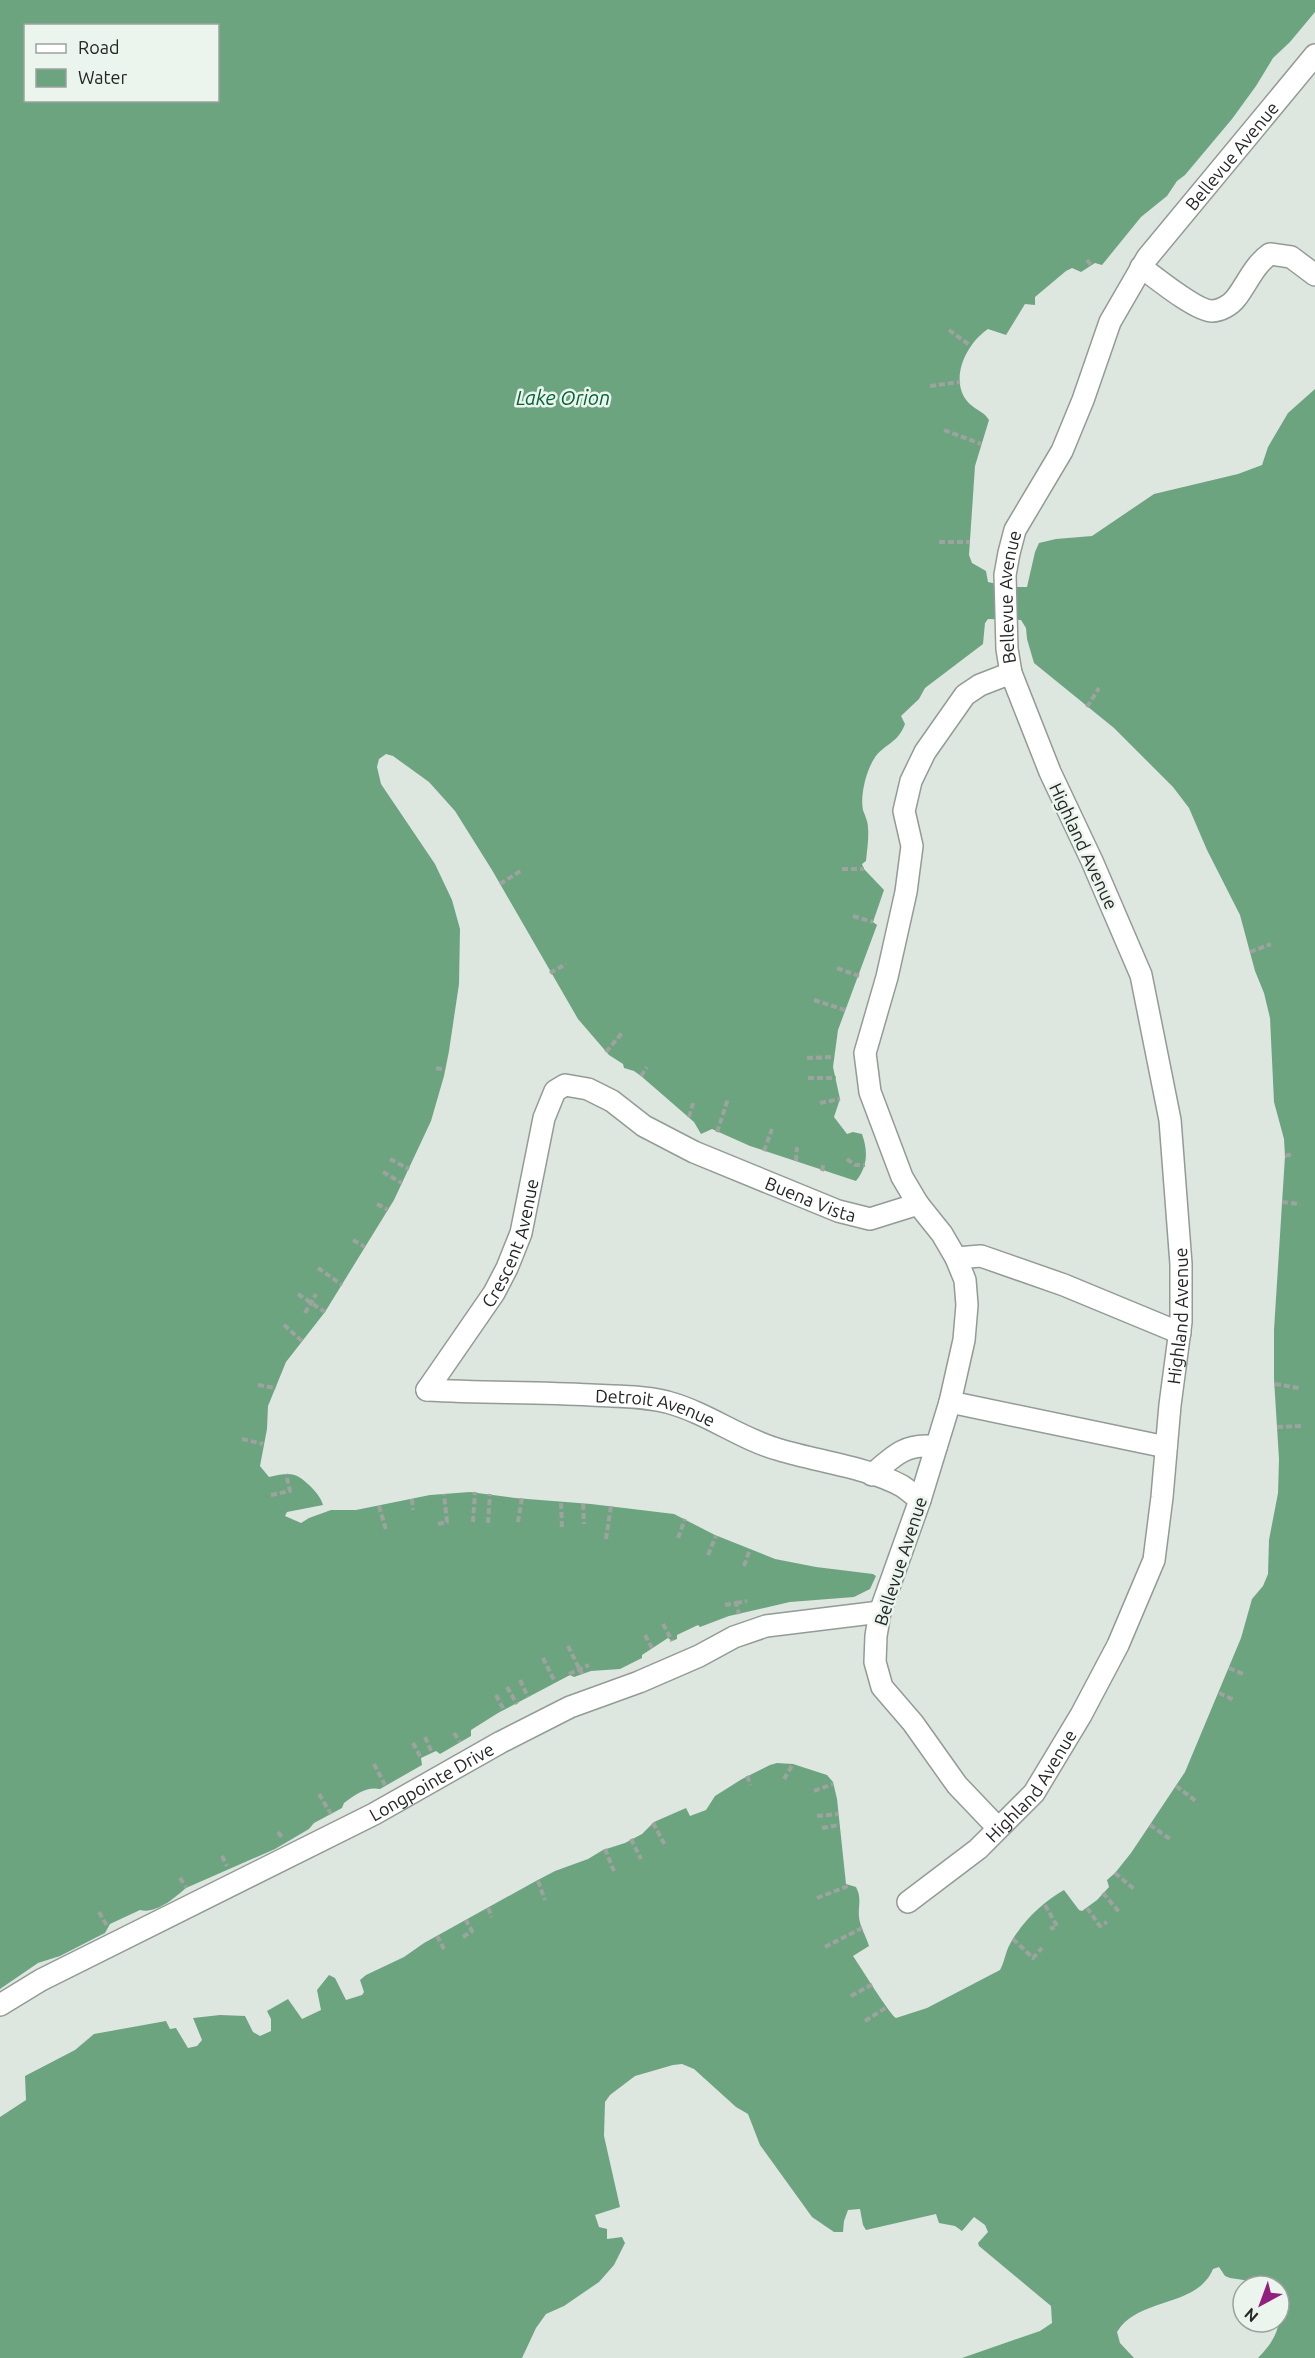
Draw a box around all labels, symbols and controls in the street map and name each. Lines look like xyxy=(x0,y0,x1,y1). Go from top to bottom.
legend xyxy=(24,24,219,102)
text: Road xyxy=(78,37,120,57)
text: Water xyxy=(78,67,128,87)
street label: Bellevue Avenue xyxy=(1181,98,1282,214)
water label: Lake Orion xyxy=(516,386,610,409)
street label: Bellevue Avenue xyxy=(995,528,1025,665)
street label: Highland Avenue xyxy=(1046,780,1122,912)
street label: Buena Vista xyxy=(762,1172,858,1225)
street label: Crescent Avenue xyxy=(477,1177,542,1311)
street label: Highland Avenue xyxy=(1163,1247,1191,1385)
street label: Detroit Avenue xyxy=(595,1385,719,1430)
street label: Bellevue Avenue xyxy=(870,1494,930,1628)
street label: Highland Avenue xyxy=(981,1726,1080,1846)
street label: Longpointe Drive xyxy=(366,1738,497,1825)
north arrow xyxy=(1231,2274,1291,2334)
text: N xyxy=(1241,2305,1262,2326)

